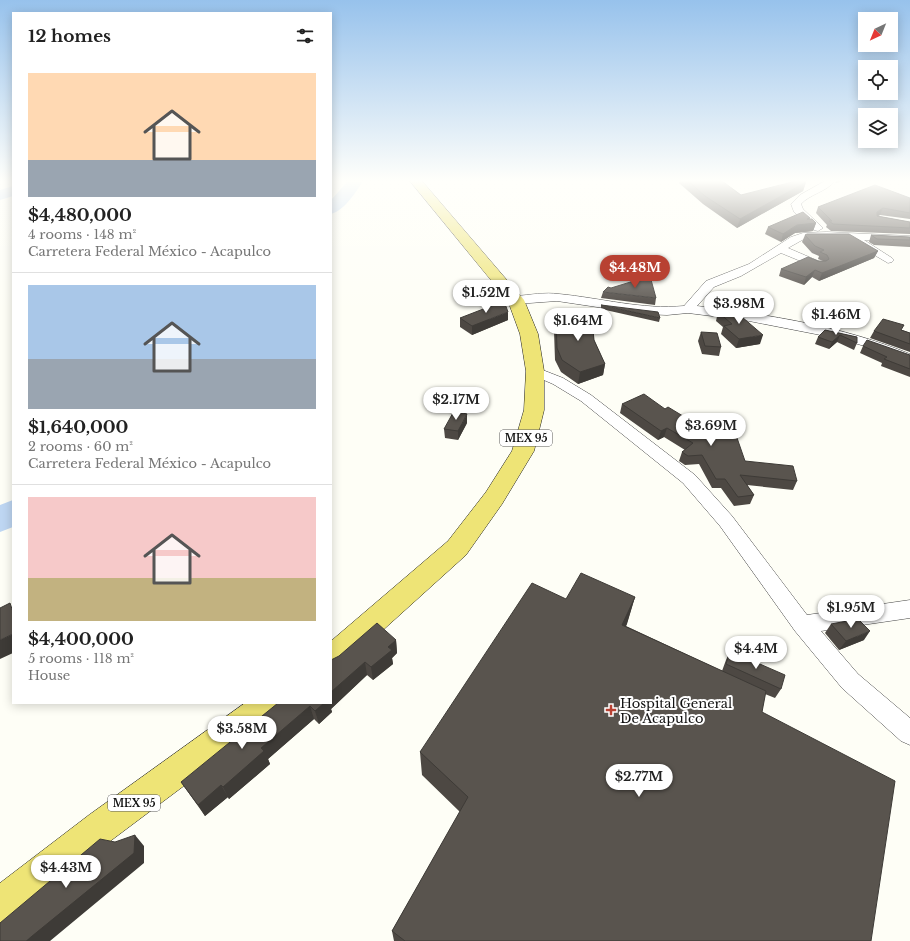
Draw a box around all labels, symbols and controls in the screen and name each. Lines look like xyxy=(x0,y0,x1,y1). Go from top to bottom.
north arrow xyxy=(858,12,898,52)
map controls xyxy=(858,12,898,148)
icon: filters xyxy=(294,25,316,47)
text: 12 homes xyxy=(28,26,111,47)
button: locate xyxy=(858,60,898,100)
icon: home xyxy=(136,99,208,171)
button: layers xyxy=(858,108,898,148)
text: $4,480,000 xyxy=(28,205,132,226)
text: 4 rooms · 148 m² xyxy=(28,226,136,243)
text: Carretera Federal México - Acapulco xyxy=(28,243,271,260)
pin: $4.48M xyxy=(602,255,668,289)
text: $4.48M xyxy=(609,259,661,276)
pin: $1.52M xyxy=(453,280,519,314)
text: $1.52M xyxy=(462,284,510,301)
pin: $3.98M xyxy=(706,291,772,325)
text: $3.98M xyxy=(713,295,765,312)
pin: $1.46M xyxy=(803,302,869,336)
text: $1.46M xyxy=(811,306,861,323)
pin: $1.64M xyxy=(545,308,611,342)
icon: home xyxy=(136,311,208,383)
text: $1.64M xyxy=(553,312,603,329)
pin: $2.17M xyxy=(423,387,489,421)
text: $2.17M xyxy=(432,391,480,408)
pin: $3.69M xyxy=(678,413,744,447)
text: $1,640,000 xyxy=(28,417,128,438)
text: $3.69M xyxy=(685,417,737,434)
road number: MEX 95 xyxy=(500,430,552,446)
text: 2 rooms · 60 m² xyxy=(28,438,133,455)
text: Carretera Federal México - Acapulco xyxy=(28,455,271,472)
icon: home xyxy=(136,523,208,595)
pin: $1.95M xyxy=(818,595,884,629)
text: $1.95M xyxy=(827,599,875,616)
text: $4,400,000 xyxy=(28,629,134,650)
pin: $4.4M xyxy=(728,636,784,670)
text: $4.4M xyxy=(734,640,778,657)
text: 5 rooms · 118 m² xyxy=(28,650,134,667)
text: House xyxy=(28,667,70,684)
place label: Hospital General De Acapulco xyxy=(620,695,732,727)
marker: Hospital General De Acapulco xyxy=(605,704,617,716)
pin: $3.58M xyxy=(209,716,275,750)
text: $3.58M xyxy=(217,720,267,737)
pin: $2.77M xyxy=(606,764,672,798)
text: $2.77M xyxy=(615,768,663,785)
road number: MEX 95 xyxy=(108,795,160,811)
pin: $4.43M xyxy=(33,855,99,889)
text: $4.43M xyxy=(40,859,92,876)

